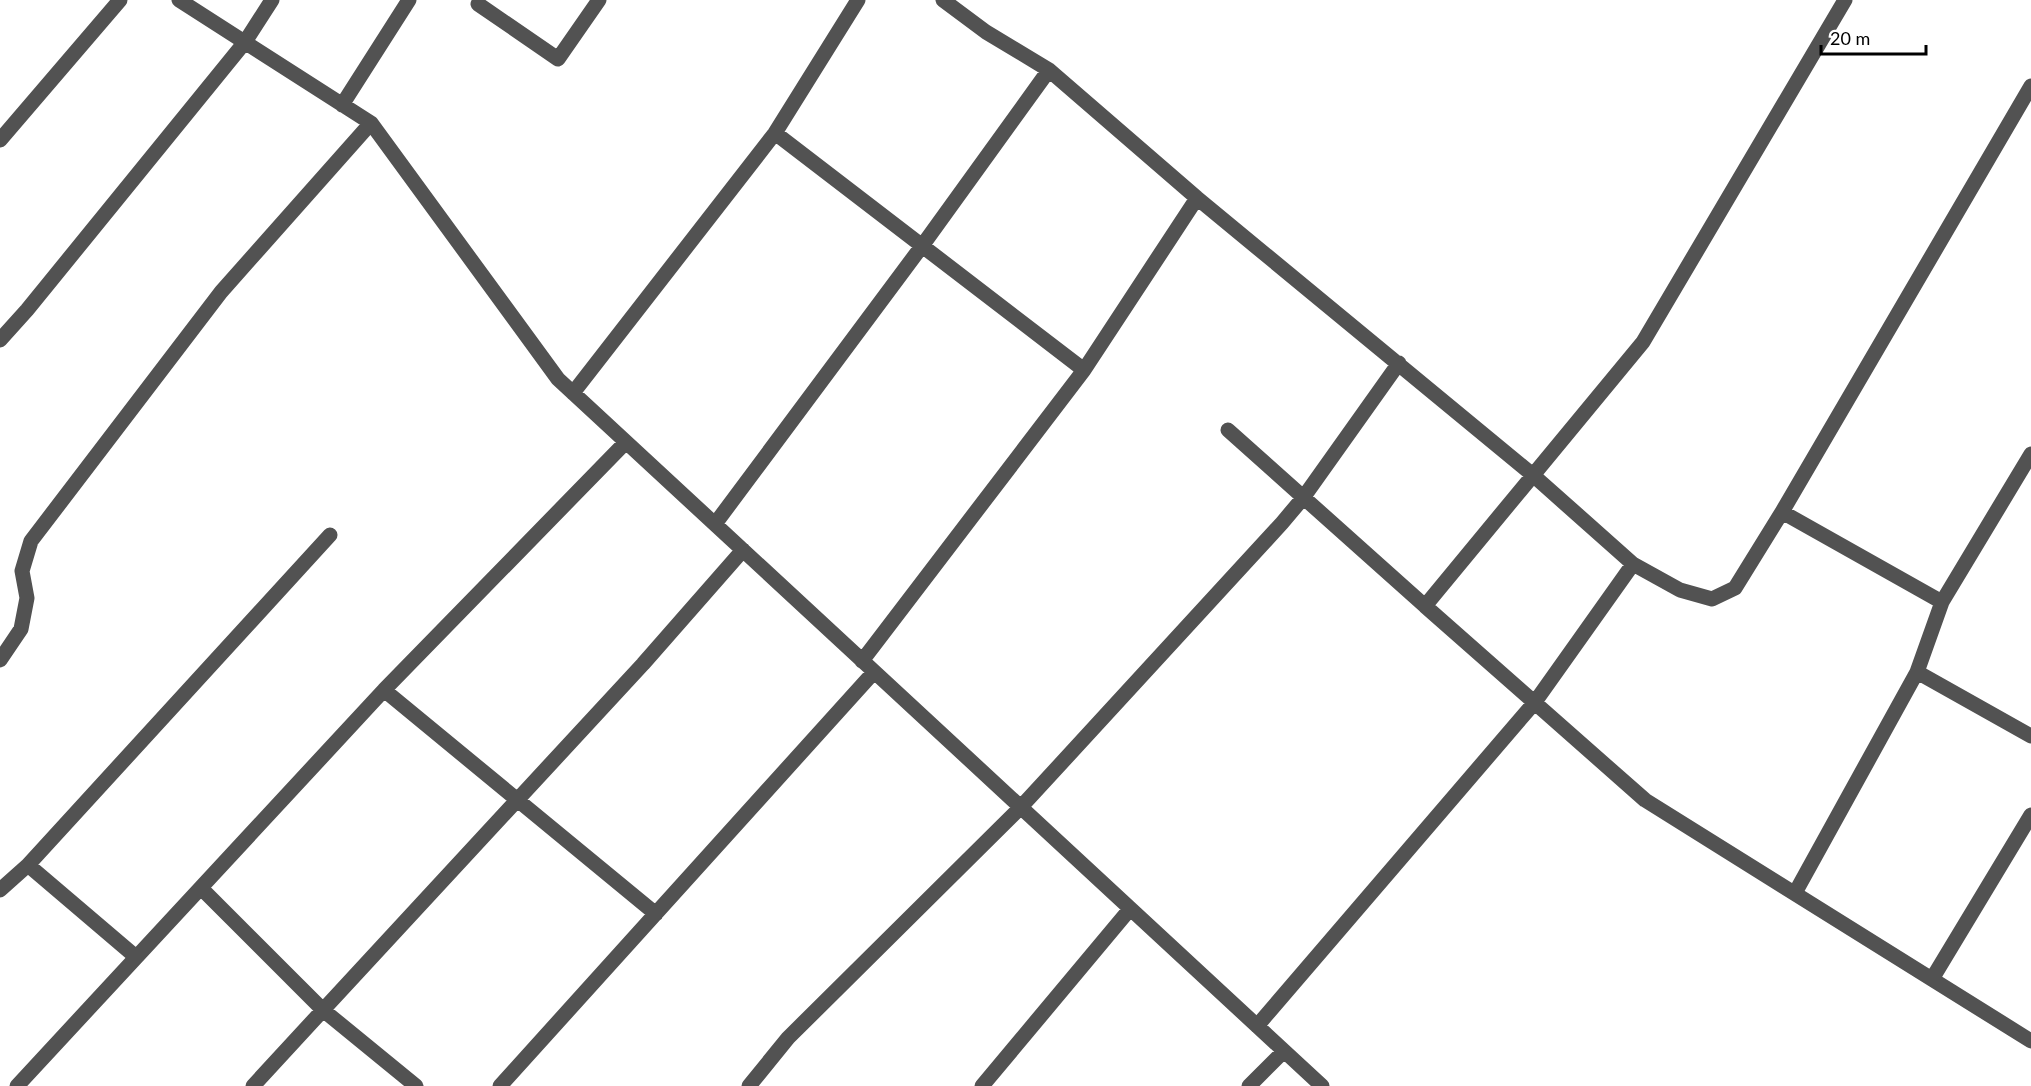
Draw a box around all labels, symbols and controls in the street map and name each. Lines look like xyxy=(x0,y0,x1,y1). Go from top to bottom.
scale bar xyxy=(1821,18,1926,56)
text: 20 m xyxy=(1830,27,1870,49)

